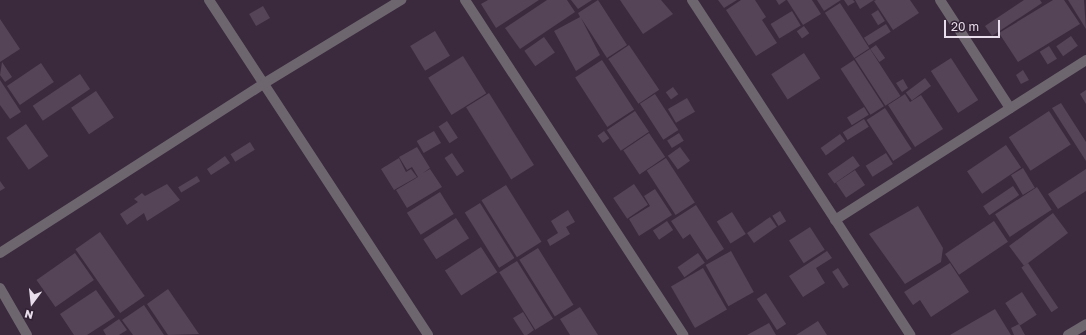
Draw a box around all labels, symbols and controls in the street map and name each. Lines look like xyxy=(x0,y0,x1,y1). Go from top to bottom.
scale bar xyxy=(946,12,1002,38)
text: 20 m xyxy=(951,19,979,34)
north arrow xyxy=(12,283,52,323)
text: N xyxy=(23,308,34,322)

